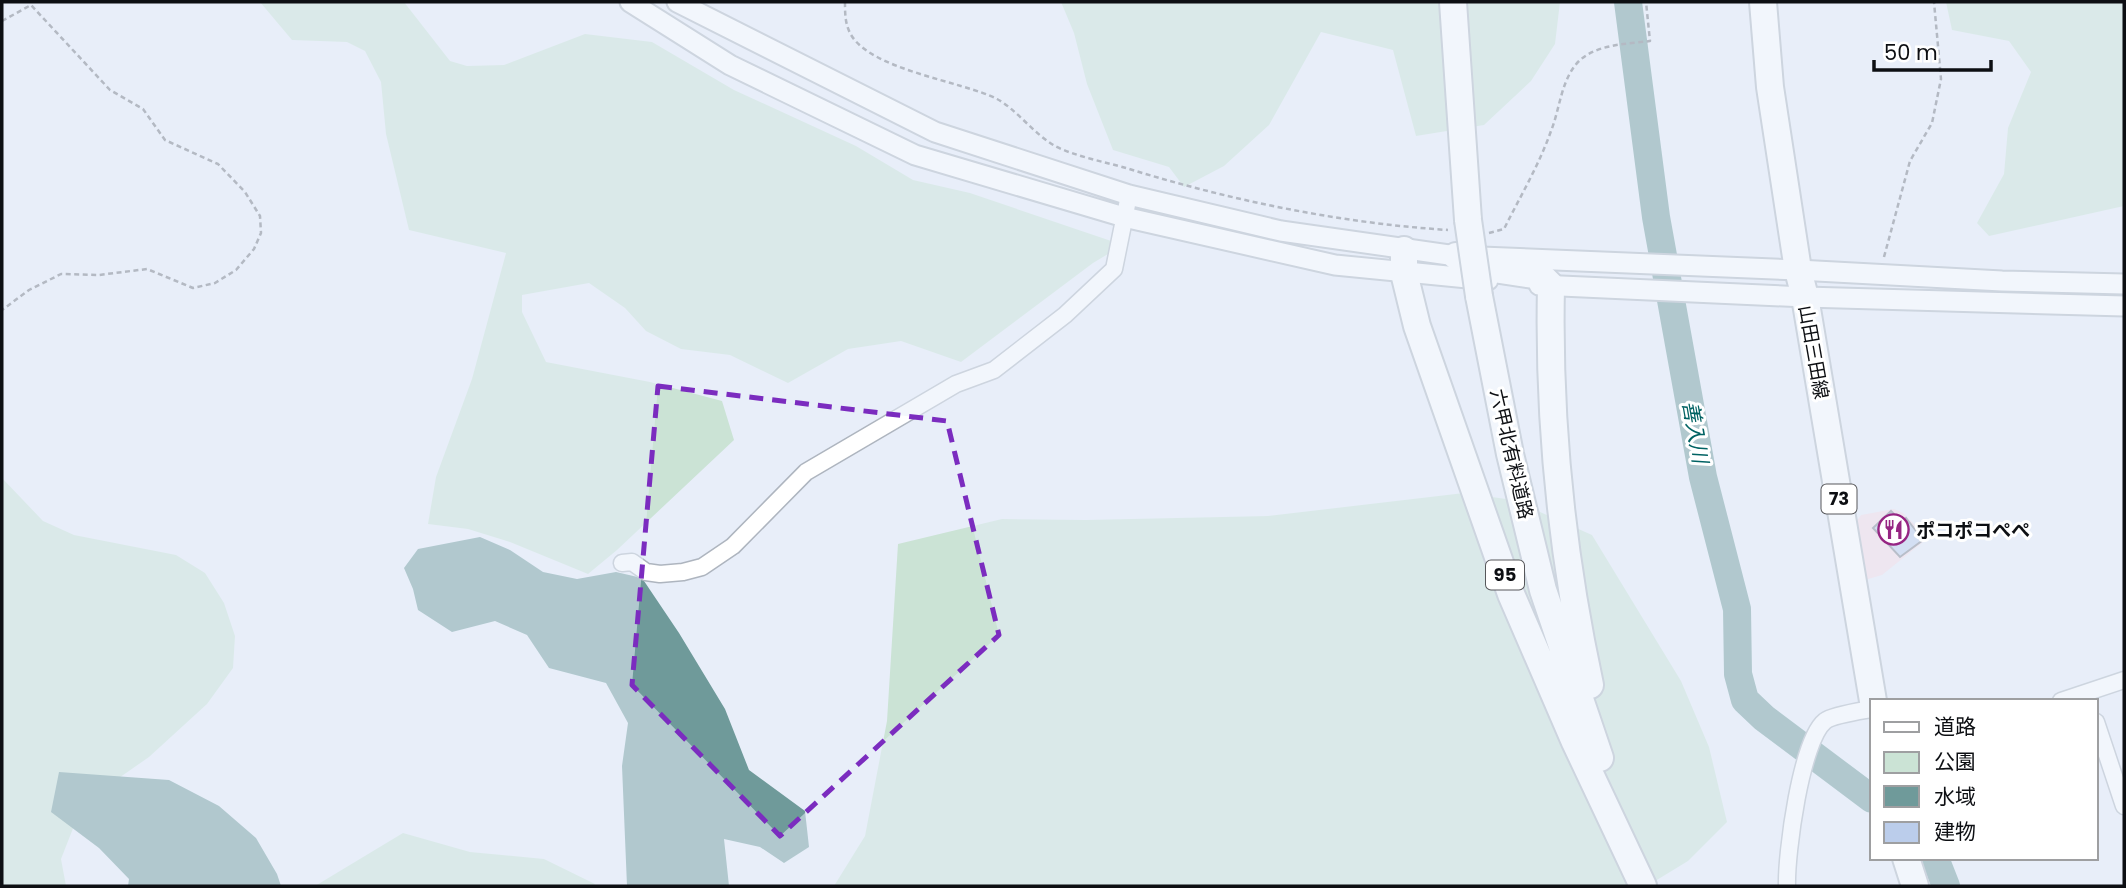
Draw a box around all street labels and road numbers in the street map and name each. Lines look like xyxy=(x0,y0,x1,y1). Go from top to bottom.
street label: 山田三田線 xyxy=(1792,303,1835,401)
street label: 六甲北有料道路 xyxy=(1483,386,1540,522)
road number: 73 xyxy=(1822,485,1856,514)
road number: 95 xyxy=(1486,560,1524,590)

